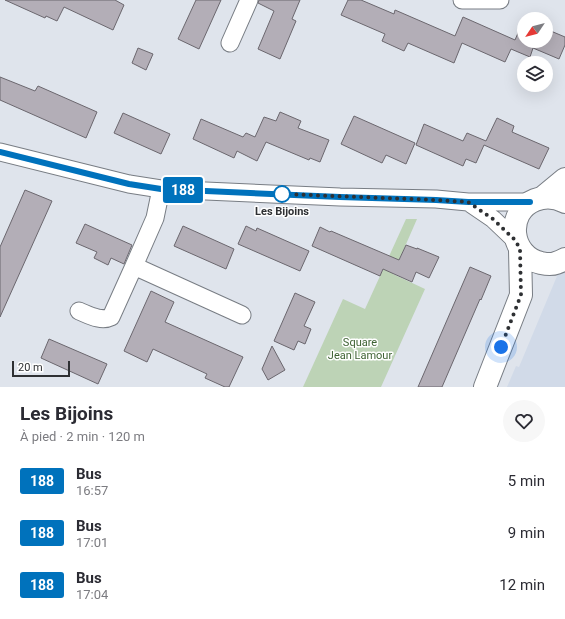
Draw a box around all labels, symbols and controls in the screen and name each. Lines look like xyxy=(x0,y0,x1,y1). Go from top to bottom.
north arrow xyxy=(517,12,553,48)
map controls xyxy=(517,12,553,92)
button: layers xyxy=(517,56,553,92)
line badge: 188 xyxy=(160,177,206,203)
text: 188 xyxy=(171,182,195,198)
marker: Les Bijoins xyxy=(273,185,291,203)
place label: Les Bijoins xyxy=(255,205,309,218)
park label: Square Jean Lamour xyxy=(328,336,392,362)
your location xyxy=(491,337,511,357)
scale bar xyxy=(12,359,70,378)
text: 20 m xyxy=(18,361,43,374)
button: heart xyxy=(503,400,545,442)
text: Les Bijoins xyxy=(20,402,113,425)
text: À pied · 2 min · 120 m xyxy=(20,429,145,444)
text: Bus xyxy=(76,465,102,483)
text: 5 min xyxy=(508,472,545,490)
text: 188 xyxy=(30,473,54,489)
text: 16:57 xyxy=(76,483,108,498)
text: Bus xyxy=(76,517,102,535)
text: 9 min xyxy=(508,524,545,542)
text: 188 xyxy=(30,525,54,541)
text: 17:01 xyxy=(76,535,108,550)
text: Bus xyxy=(76,569,102,587)
text: 12 min xyxy=(499,576,545,594)
text: 188 xyxy=(30,577,54,593)
text: 17:04 xyxy=(76,587,108,602)

